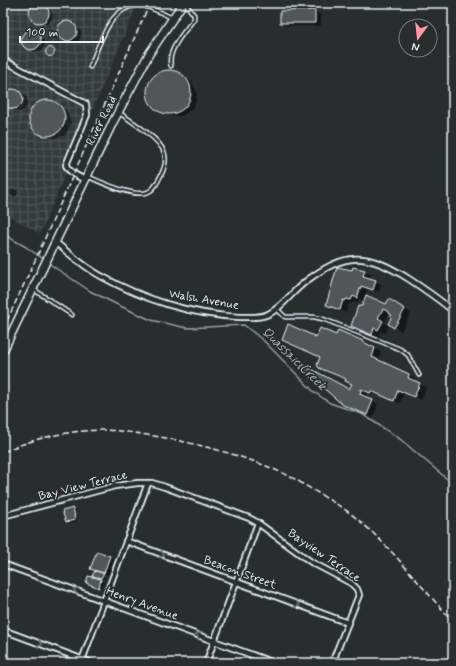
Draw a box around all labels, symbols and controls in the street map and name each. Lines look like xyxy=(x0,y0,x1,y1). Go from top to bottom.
scale bar xyxy=(20,18,103,44)
north arrow xyxy=(398,18,438,58)
text: 100 m xyxy=(26,25,58,41)
text: N xyxy=(410,39,421,54)
street label: River Road xyxy=(83,93,121,149)
street label: Walsh Avenue xyxy=(168,286,240,314)
water label: Quassaic Creek xyxy=(258,324,331,395)
street label: Bay View Terrace xyxy=(37,467,130,505)
street label: Bayview Terrace xyxy=(284,526,364,586)
one-way arrow xyxy=(159,550,166,558)
street label: Beacon Street xyxy=(201,552,279,594)
street label: Henry Avenue xyxy=(104,584,180,625)
one-way arrow xyxy=(73,587,80,595)
one-way arrow xyxy=(294,600,301,608)
one-way arrow xyxy=(195,631,202,640)
one-way arrow xyxy=(36,639,43,647)

